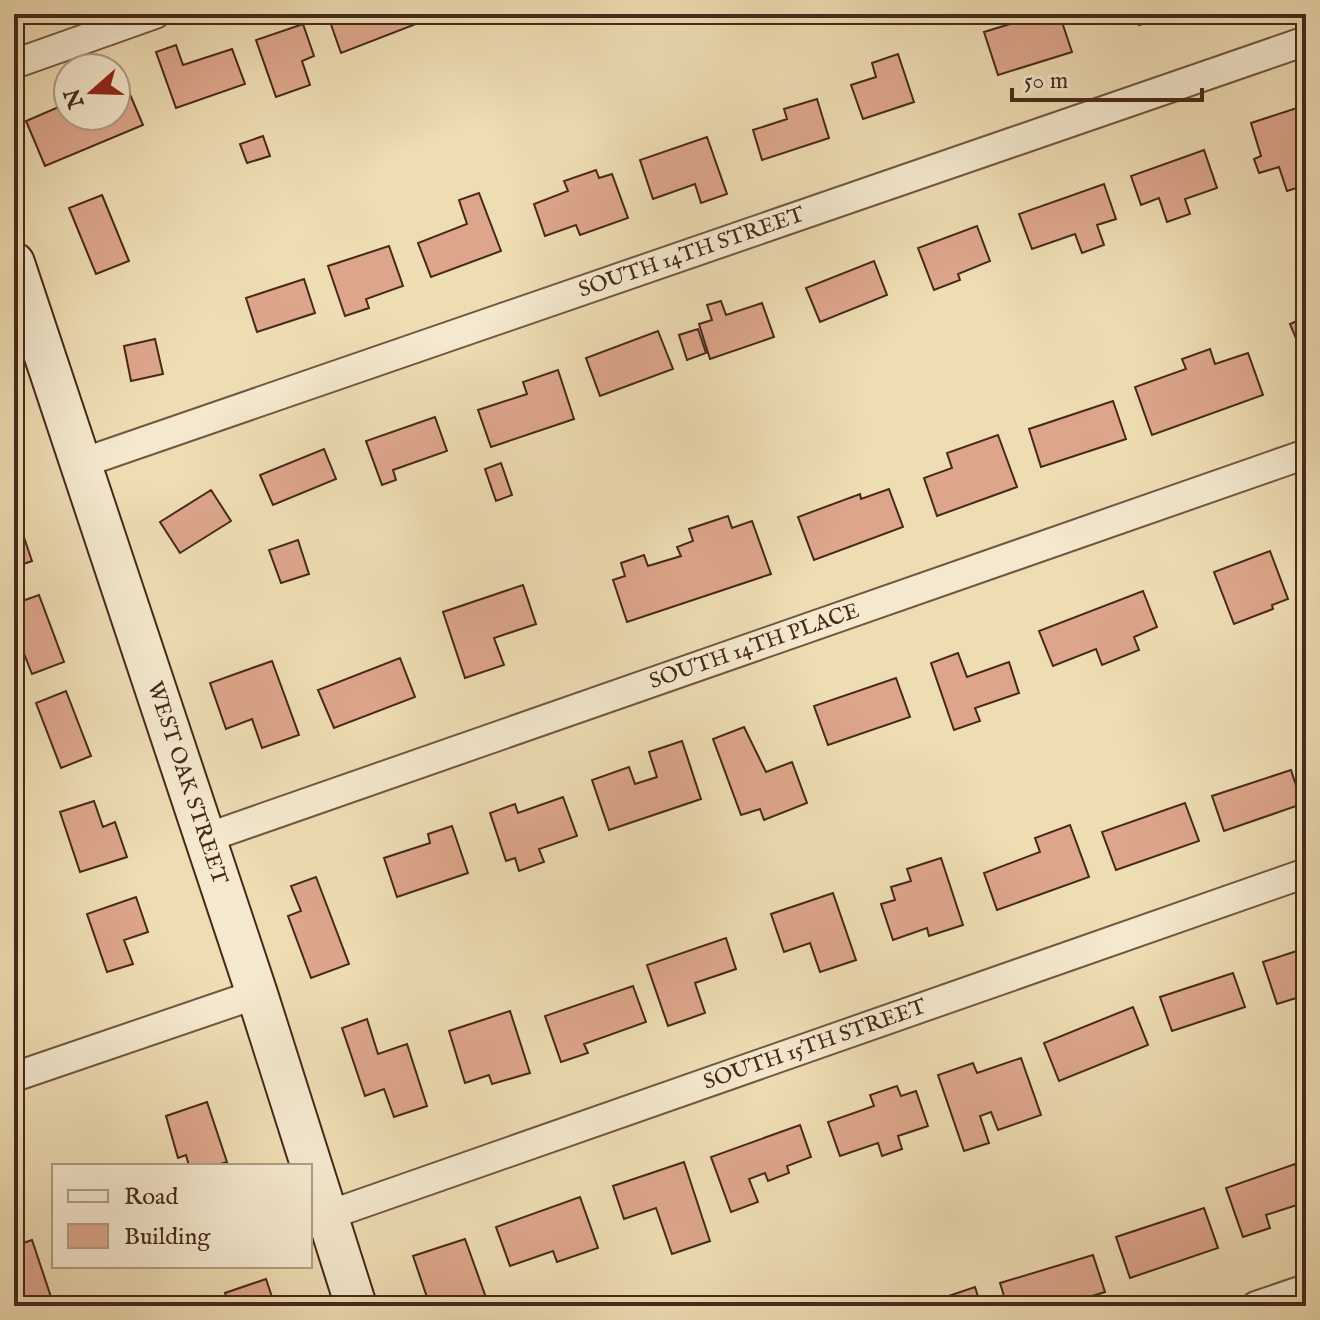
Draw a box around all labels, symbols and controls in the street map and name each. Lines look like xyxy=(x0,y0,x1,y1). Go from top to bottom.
north arrow xyxy=(52,52,132,132)
scale bar xyxy=(1012,52,1202,102)
text: 50 m xyxy=(1024,66,1068,97)
text: N xyxy=(59,84,92,113)
street label: SOUTH 14TH STREET xyxy=(575,201,808,305)
street label: SOUTH 14TH PLACE xyxy=(646,597,863,696)
street label: WEST OAK STREET xyxy=(140,678,234,888)
street label: SOUTH 15TH STREET xyxy=(700,993,930,1097)
legend xyxy=(52,1164,312,1268)
text: Road xyxy=(124,1182,178,1213)
text: Building xyxy=(124,1222,211,1253)

